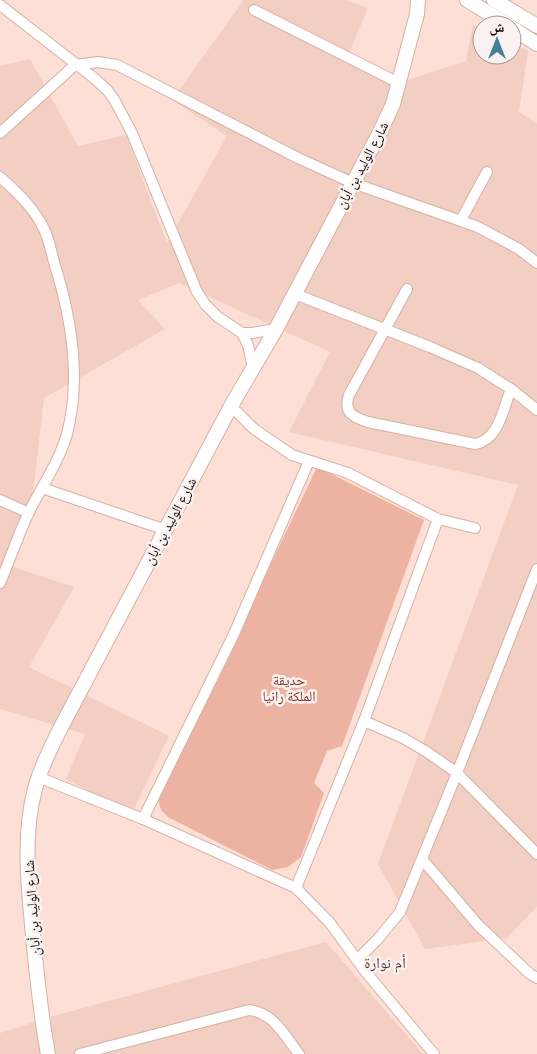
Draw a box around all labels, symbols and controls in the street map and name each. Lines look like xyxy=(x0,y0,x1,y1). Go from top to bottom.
north arrow xyxy=(472,15,522,65)
text: ش xyxy=(490,17,505,36)
street label: شارع الوليد بن أبان xyxy=(331,118,393,212)
street label: شارع الوليد بن أبان xyxy=(139,474,201,568)
park label: حديقة الملكة رانيا xyxy=(262,670,316,705)
street label: شارع الوليد بن أبان xyxy=(19,859,45,957)
district label: أم نوارة xyxy=(364,952,406,973)

